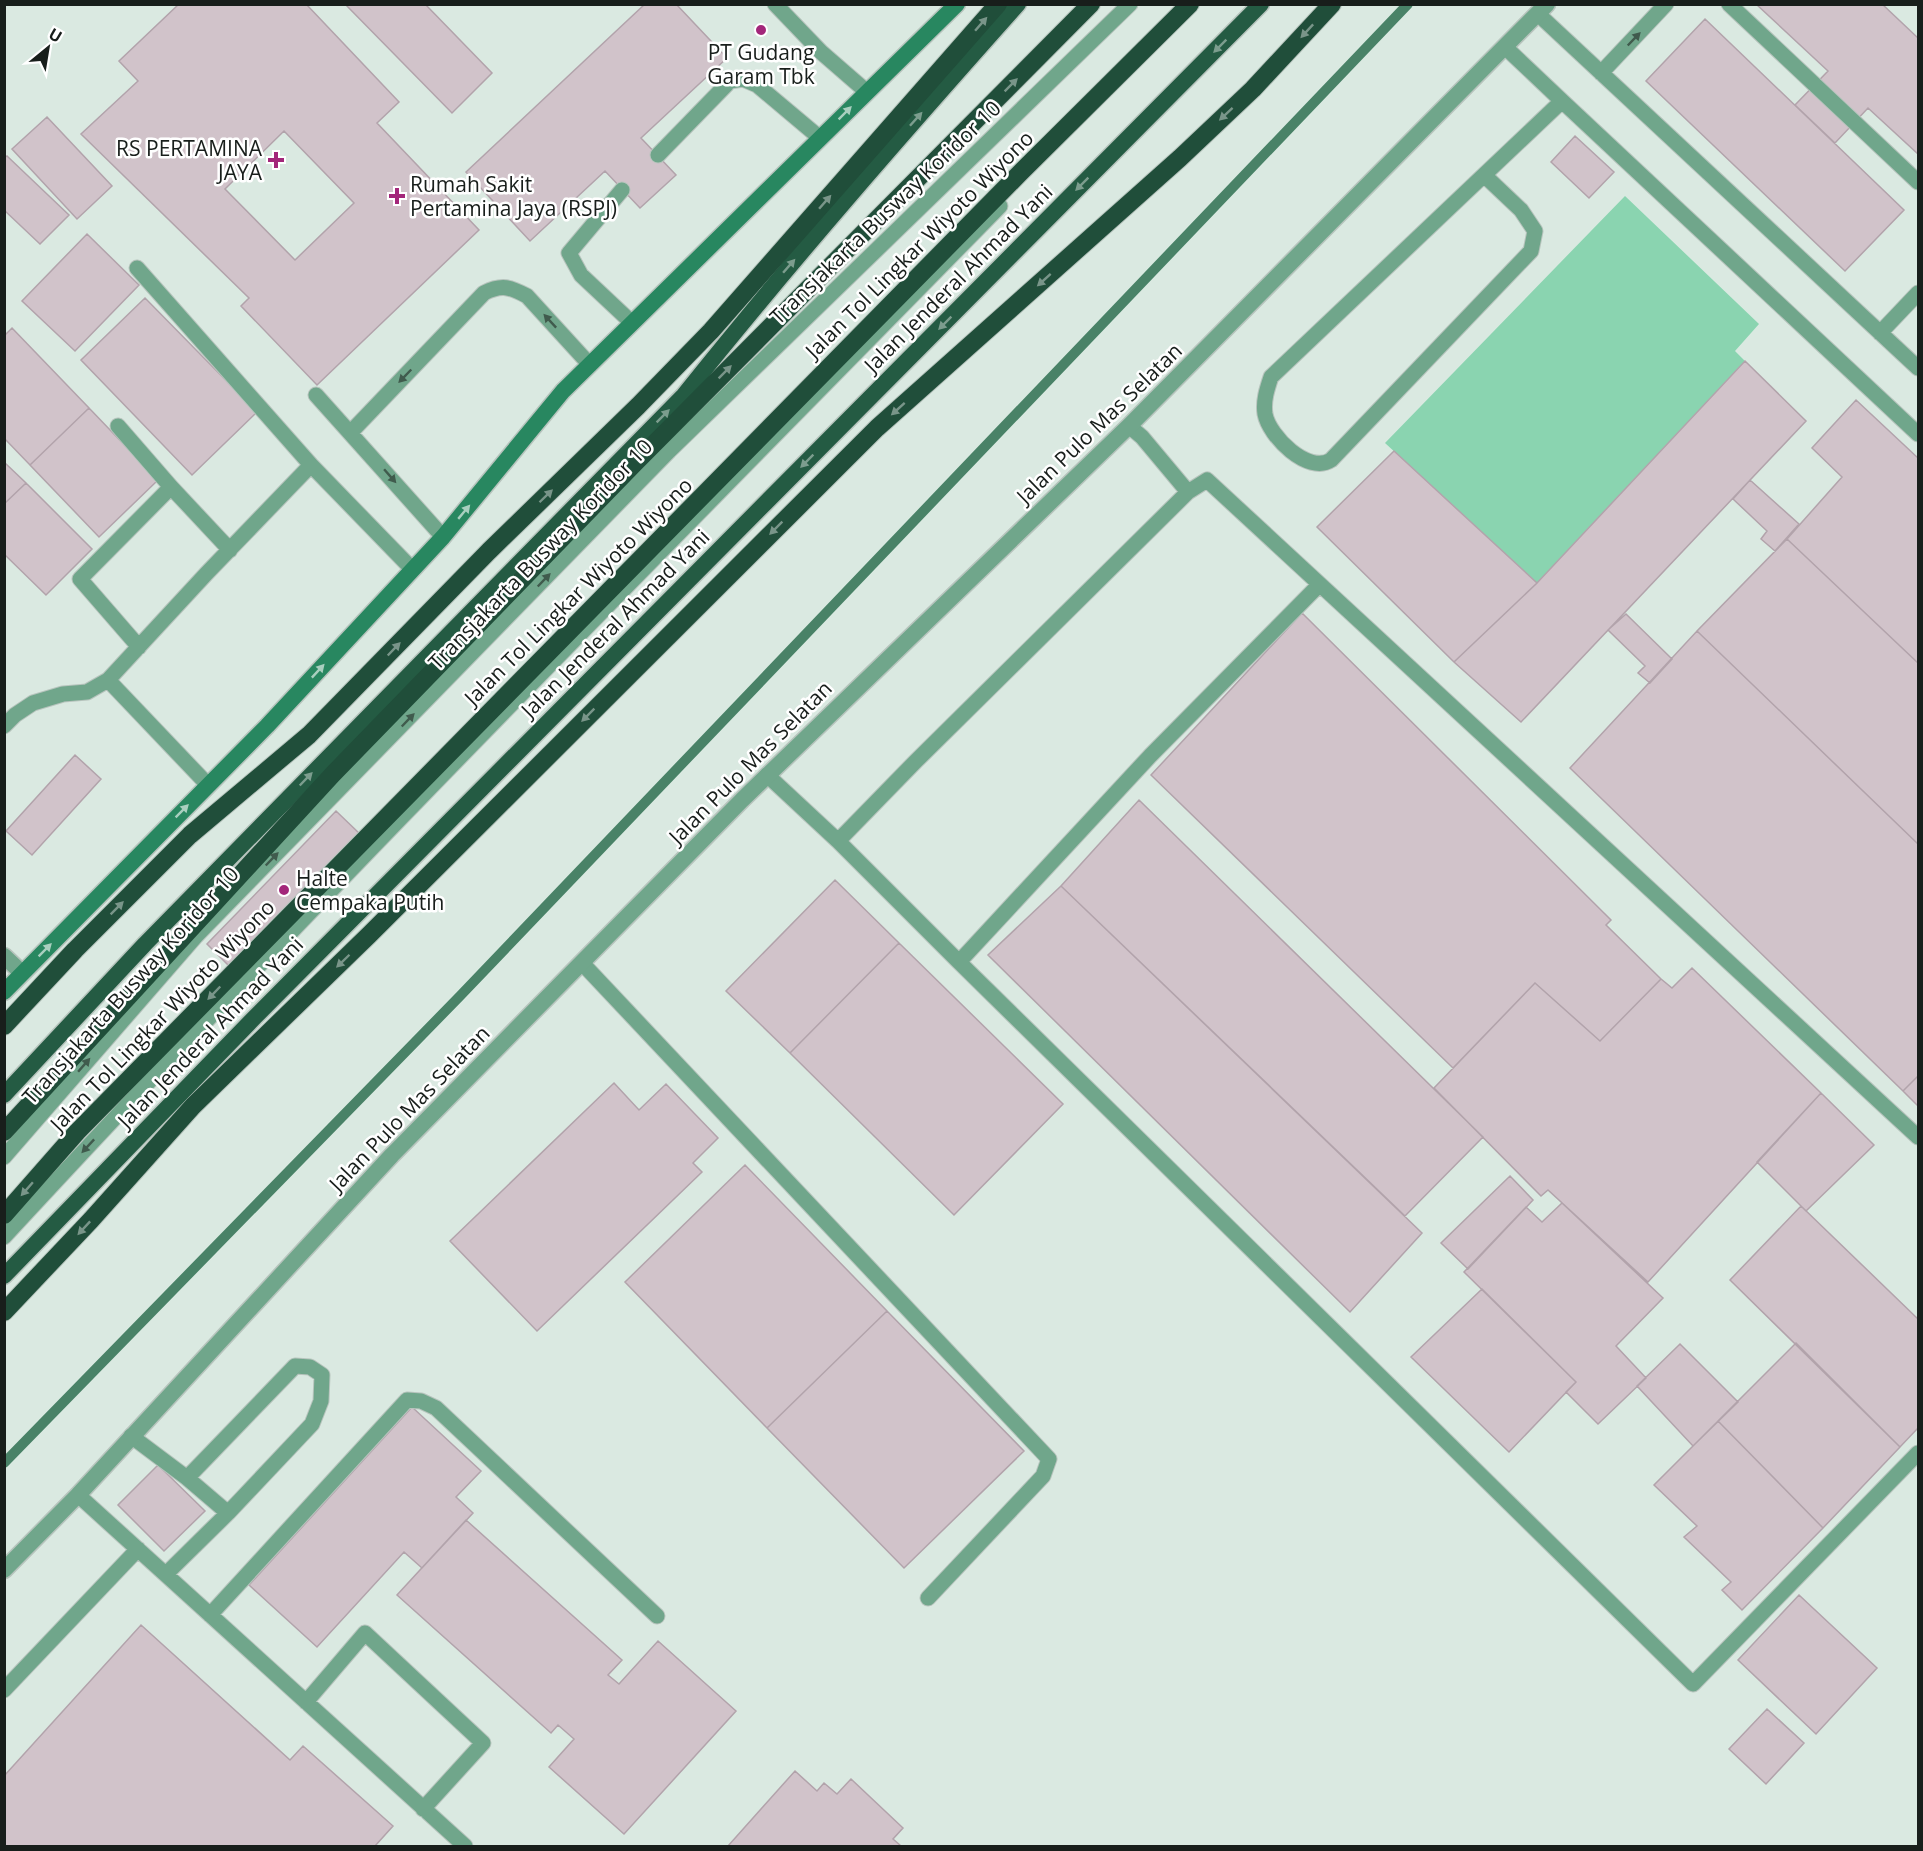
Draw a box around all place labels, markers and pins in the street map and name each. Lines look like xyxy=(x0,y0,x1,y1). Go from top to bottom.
marker: PT Gudang Garam Tbk xyxy=(754,23,768,37)
place label: PT Gudang Garam Tbk xyxy=(707,38,815,90)
place label: RS PERTAMINA JAYA xyxy=(116,134,263,186)
marker: RS PERTAMINA JAYA xyxy=(267,151,285,169)
place label: Rumah Sakit Pertamina Jaya (RSPJ) xyxy=(410,170,617,222)
marker: Rumah Sakit Pertamina Jaya (RSPJ) xyxy=(388,187,406,205)
place label: Halte Cempaka Putih xyxy=(296,864,444,916)
marker: Halte Cempaka Putih xyxy=(277,883,291,897)

